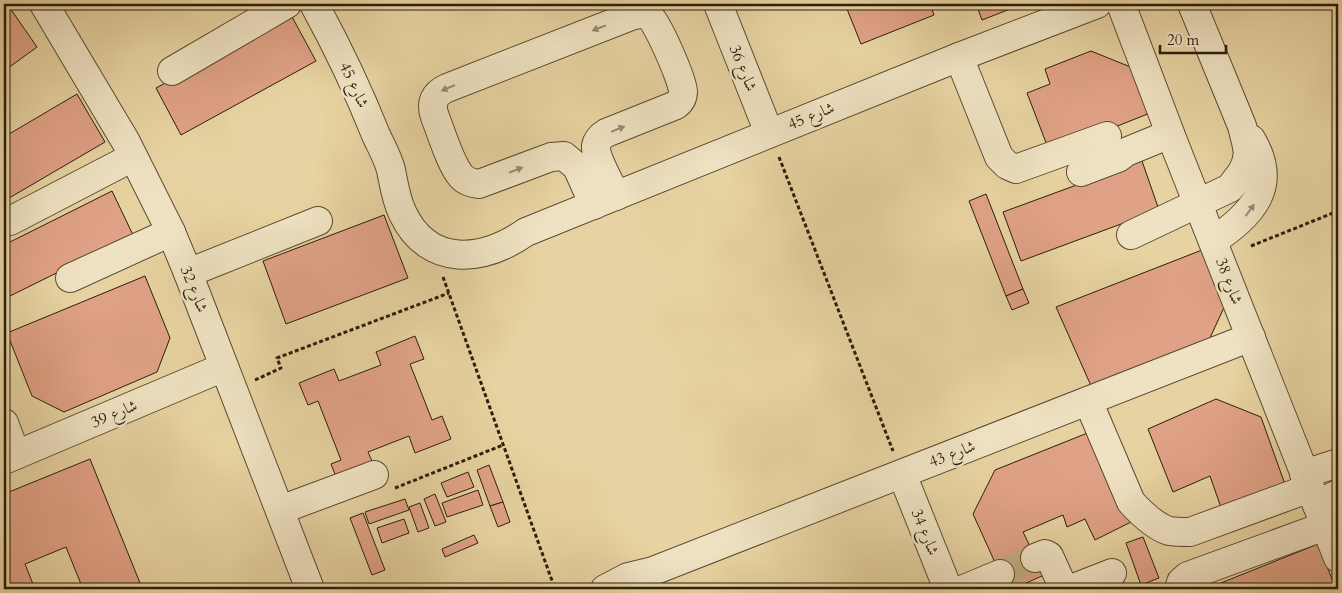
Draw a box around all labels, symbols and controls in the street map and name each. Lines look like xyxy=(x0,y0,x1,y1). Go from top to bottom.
scale bar xyxy=(1160,22,1226,54)
one-way arrow xyxy=(591,24,606,32)
text: 20 m xyxy=(1167,30,1199,50)
street label: شارع 36 xyxy=(722,41,762,95)
street label: شارع 45 xyxy=(332,58,374,112)
one-way arrow xyxy=(441,84,455,92)
street label: شارع 45 xyxy=(784,97,838,137)
one-way arrow xyxy=(611,124,625,132)
one-way arrow xyxy=(509,166,524,173)
one-way arrow xyxy=(1245,203,1255,217)
street label: شارع 38 xyxy=(1208,254,1248,308)
street label: شارع 32 xyxy=(173,262,213,316)
street label: شارع 39 xyxy=(87,394,141,435)
street label: شارع 43 xyxy=(925,435,979,475)
street label: شارع 34 xyxy=(904,505,944,559)

